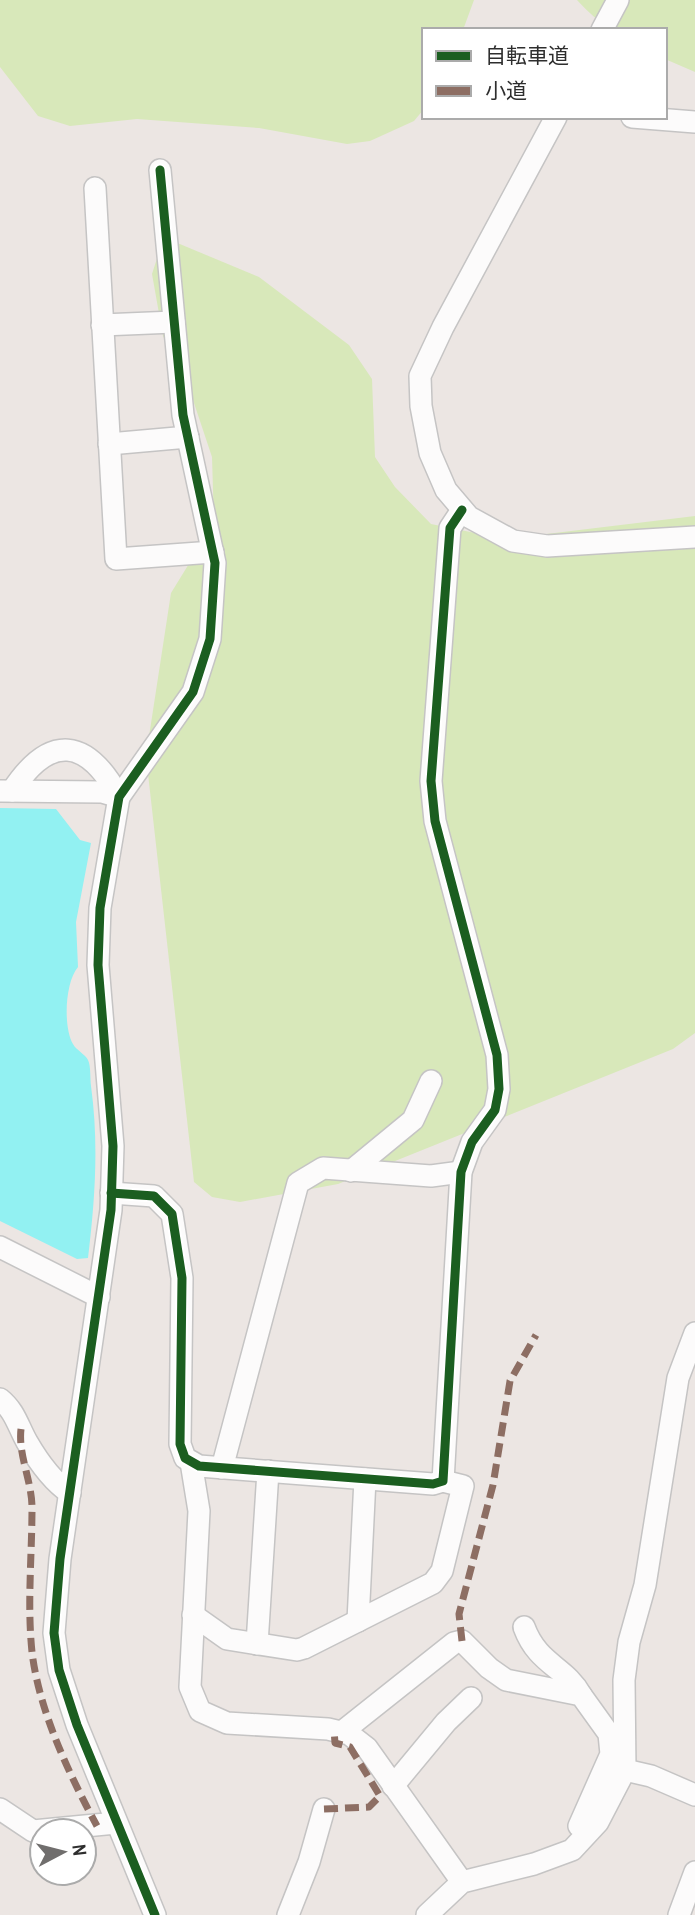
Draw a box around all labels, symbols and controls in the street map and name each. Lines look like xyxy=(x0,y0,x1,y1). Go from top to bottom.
legend xyxy=(422,28,667,119)
text: 自転車道 xyxy=(485,41,569,70)
text: 小道 xyxy=(485,76,527,105)
north arrow xyxy=(28,1817,98,1887)
text: N xyxy=(66,1843,93,1857)

